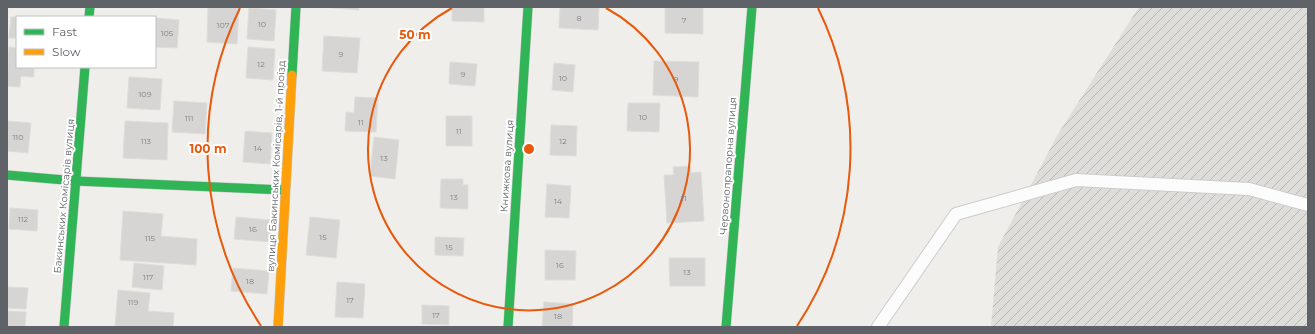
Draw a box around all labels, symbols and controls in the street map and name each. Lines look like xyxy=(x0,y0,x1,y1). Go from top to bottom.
house number: 8 xyxy=(576,13,582,23)
house number: 7 xyxy=(682,15,687,25)
legend xyxy=(16,16,156,68)
house number: 10 xyxy=(258,19,266,29)
house number: 107 xyxy=(217,20,230,30)
text: Fast xyxy=(52,24,77,39)
text: 50 m xyxy=(399,27,431,42)
house number: 105 xyxy=(161,28,174,38)
text: Slow xyxy=(52,44,81,59)
house number: 9 xyxy=(339,49,344,59)
house number: 12 xyxy=(257,59,265,69)
street label: вулиця Бакинських Комісарів, 1-й проїзд xyxy=(264,60,288,272)
house number: 9 xyxy=(461,69,466,79)
house number: 10 xyxy=(559,73,567,83)
house number: 9 xyxy=(674,74,679,84)
house number: 109 xyxy=(138,89,152,99)
street label: Червонопрапорна вулиця xyxy=(717,97,739,235)
house number: 10 xyxy=(639,112,647,122)
house number: 111 xyxy=(185,113,193,123)
house number: 11 xyxy=(358,117,364,127)
street label: Бакинських Комісарів вулиця xyxy=(51,118,77,274)
street label: Книжкова вулиця xyxy=(497,119,517,213)
house number: 11 xyxy=(456,126,462,136)
house number: 110 xyxy=(12,132,24,142)
house number: 113 xyxy=(141,136,152,146)
house number: 12 xyxy=(559,136,567,146)
text: 100 m xyxy=(190,141,226,156)
centre of rings xyxy=(522,142,536,156)
house number: 14 xyxy=(254,143,263,153)
house number: 13 xyxy=(380,153,388,163)
house number: 13 xyxy=(450,192,458,202)
house number: 11 xyxy=(681,193,687,203)
house number: 14 xyxy=(554,196,563,206)
house number: 112 xyxy=(18,214,29,224)
house number: 16 xyxy=(249,224,257,234)
house number: 15 xyxy=(319,232,327,242)
house number: 115 xyxy=(145,233,156,243)
house number: 15 xyxy=(445,242,453,252)
house number: 16 xyxy=(556,260,564,270)
house number: 13 xyxy=(683,267,691,277)
house number: 117 xyxy=(143,272,154,282)
house number: 18 xyxy=(246,276,254,286)
house number: 17 xyxy=(346,295,354,305)
house number: 119 xyxy=(128,297,138,307)
house number: 17 xyxy=(432,310,440,320)
house number: 18 xyxy=(554,311,562,321)

